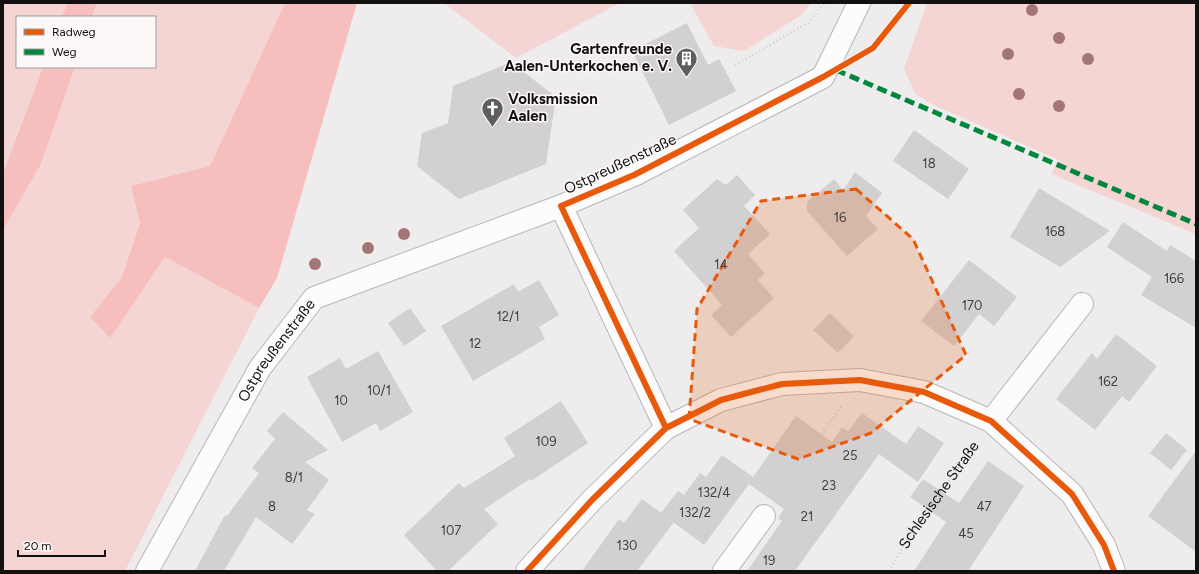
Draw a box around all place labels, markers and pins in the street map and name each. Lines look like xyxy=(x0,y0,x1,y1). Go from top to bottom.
place label: Gartenfreunde Aalen-Unterkochen e. V. xyxy=(504,40,673,75)
building icon: Gartenfreunde Aalen-Unterkochen e. V. xyxy=(674,45,700,78)
place label: Volksmission Aalen xyxy=(508,90,598,125)
church icon: Volksmission Aalen xyxy=(480,95,506,128)

